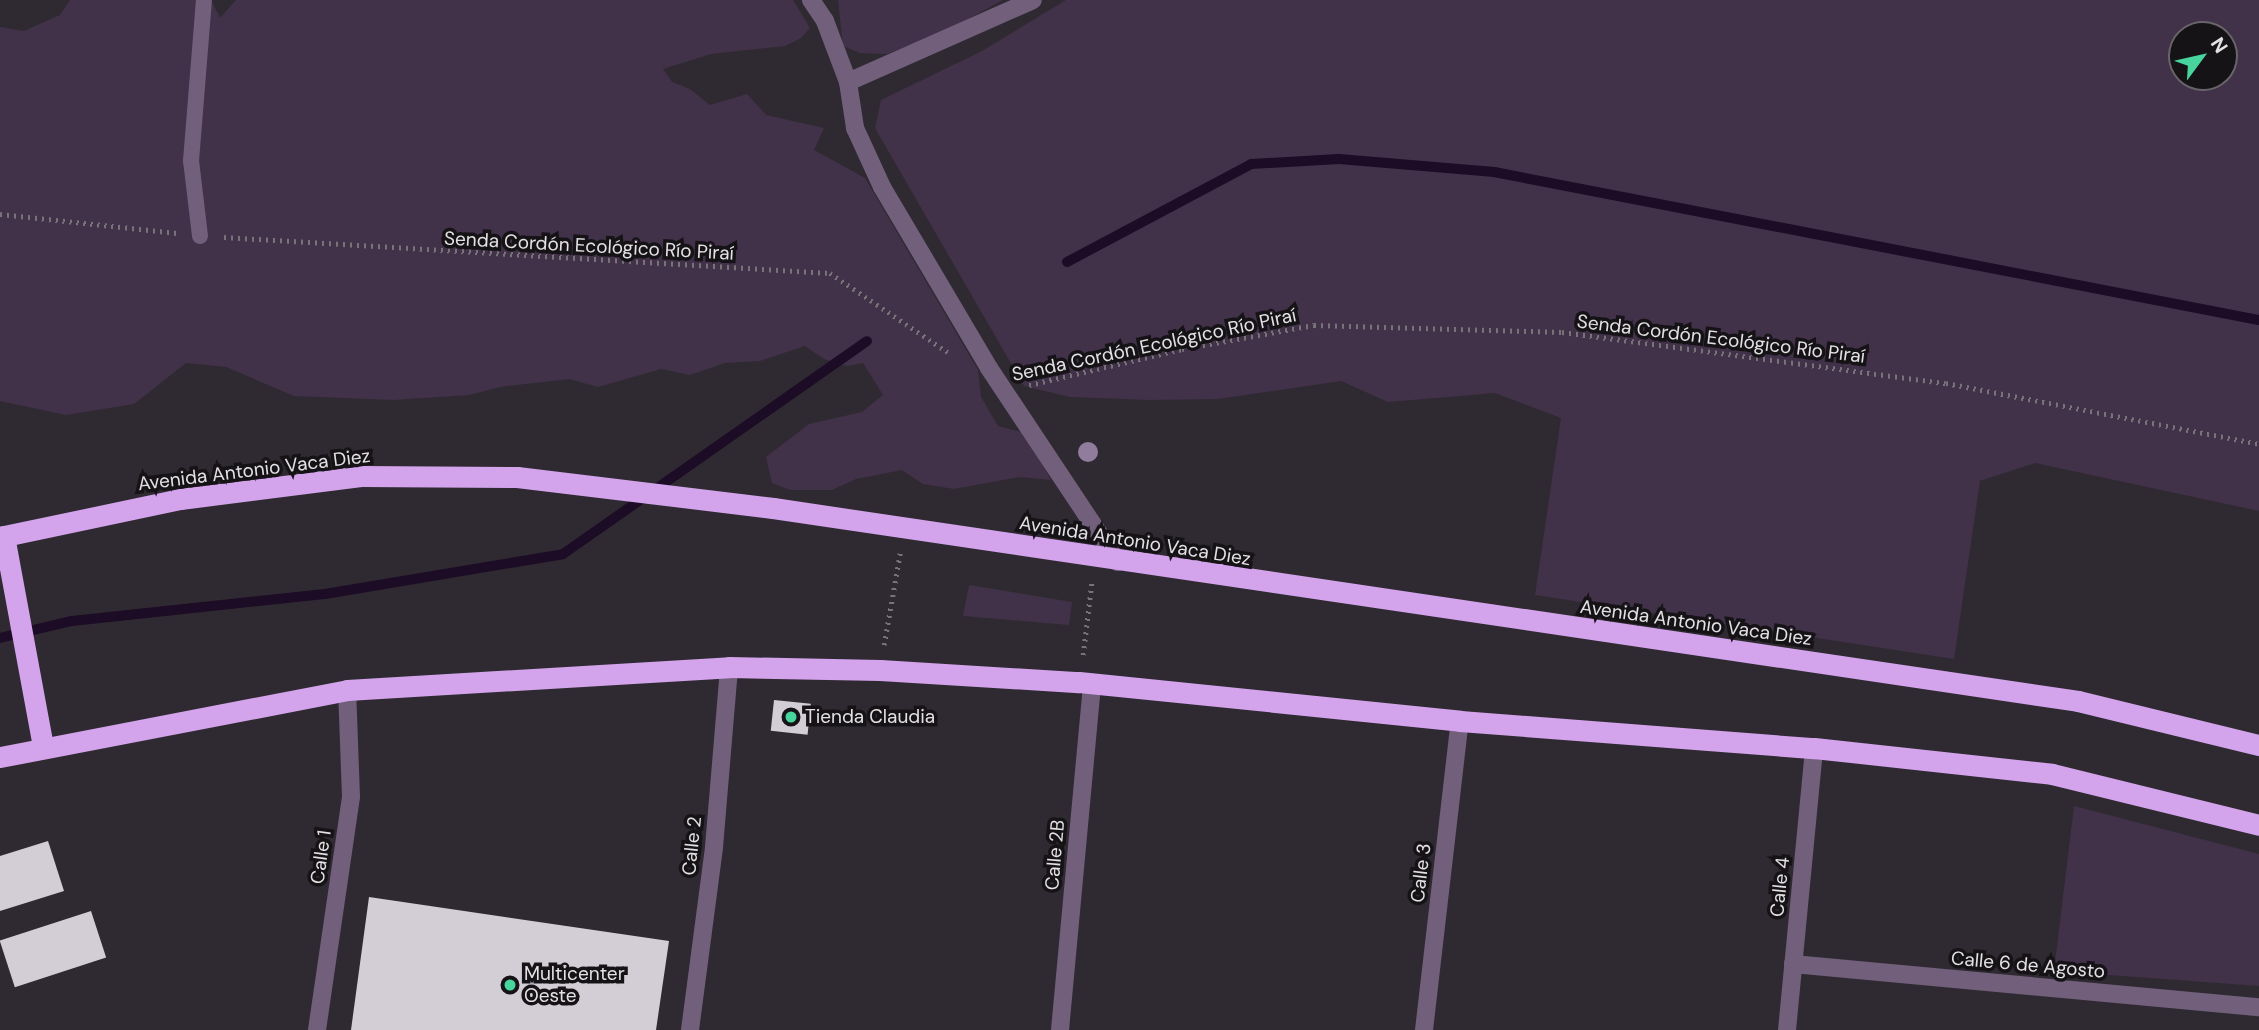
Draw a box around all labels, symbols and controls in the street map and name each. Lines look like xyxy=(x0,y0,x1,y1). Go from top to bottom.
north arrow xyxy=(2168,21,2238,91)
text: N xyxy=(2205,33,2234,58)
street label: Senda Cordón Ecológico Río Piraí xyxy=(444,227,734,265)
street label: Senda Cordón Ecológico Río Piraí xyxy=(1010,304,1298,386)
street label: Senda Cordón Ecológico Río Piraí xyxy=(1576,310,1866,368)
street label: Avenida Antonio Vaca Diez xyxy=(137,444,371,496)
street label: Avenida Antonio Vaca Diez xyxy=(1018,511,1252,571)
street label: Avenida Antonio Vaca Diez xyxy=(1579,595,1813,651)
place label: Tienda Claudia xyxy=(805,706,935,728)
marker: Tienda Claudia xyxy=(783,709,799,725)
street label: Calle 2 xyxy=(678,815,706,877)
street label: Calle 2B xyxy=(1041,819,1069,891)
street label: Calle 1 xyxy=(306,829,336,885)
street label: Calle 3 xyxy=(1406,842,1436,904)
street label: Calle 4 xyxy=(1766,856,1794,918)
street label: Calle 6 de Agosto xyxy=(1950,947,2106,983)
place label: Multicenter Oeste xyxy=(524,963,625,1007)
marker: Multicenter Oeste xyxy=(502,977,518,993)

